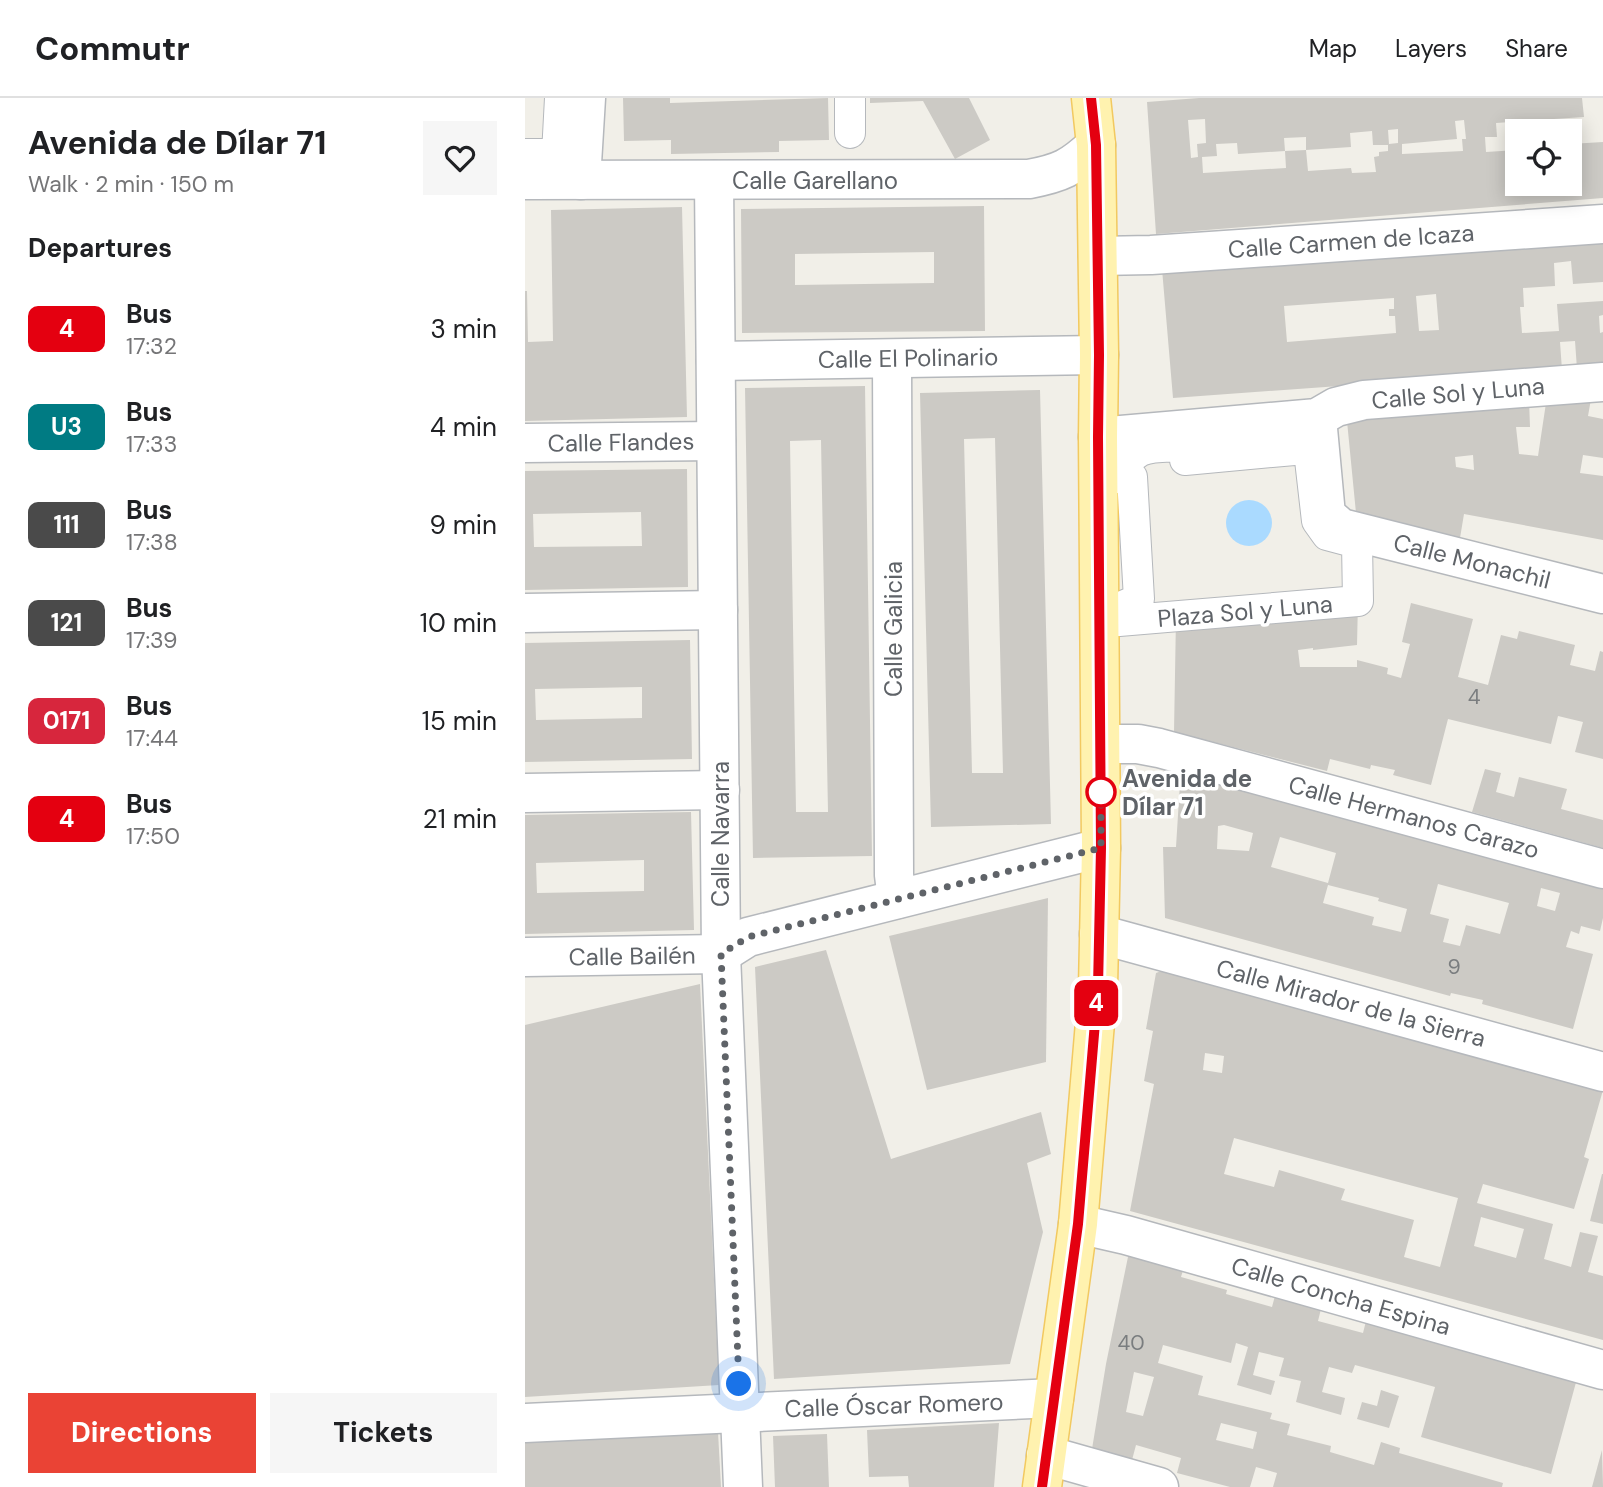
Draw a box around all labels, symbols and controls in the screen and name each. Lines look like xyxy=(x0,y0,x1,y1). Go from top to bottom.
text: Commutr xyxy=(35,27,190,70)
text: Map xyxy=(1309,33,1357,64)
text: Layers xyxy=(1395,33,1467,64)
text: Share xyxy=(1505,33,1568,64)
map controls xyxy=(1505,119,1582,196)
button: locate xyxy=(1505,119,1582,196)
text: Avenida de Dílar 71 xyxy=(28,121,327,164)
button: heart xyxy=(423,121,497,195)
street label: Calle Garellano xyxy=(732,165,898,196)
text: Walk · 2 min · 150 m xyxy=(28,169,234,199)
street label: Calle Carmen de Icaza xyxy=(1227,217,1475,265)
text: Departures xyxy=(28,231,172,265)
text: Bus xyxy=(126,297,172,331)
text: 3 min xyxy=(430,312,497,346)
text: 4 xyxy=(59,313,74,344)
text: 17:32 xyxy=(126,331,177,361)
street label: Calle El Polinario xyxy=(817,341,999,375)
street label: Calle Sol y Luna xyxy=(1370,370,1546,416)
text: Bus xyxy=(126,395,172,429)
text: 4 min xyxy=(430,410,497,444)
text: U3 xyxy=(51,411,82,442)
street label: Calle Flandes xyxy=(547,425,695,459)
text: 17:33 xyxy=(126,429,177,459)
text: Bus xyxy=(126,493,172,527)
text: 9 min xyxy=(429,508,497,542)
text: 111 xyxy=(53,509,80,540)
text: 17:38 xyxy=(126,527,178,557)
street label: Calle Monachil xyxy=(1390,527,1554,595)
street label: Calle Galicia xyxy=(878,561,909,697)
street label: Plaza Sol y Luna xyxy=(1156,588,1334,634)
text: Bus xyxy=(126,591,172,625)
text: 10 min xyxy=(420,606,497,640)
text: 121 xyxy=(51,607,82,638)
text: 17:39 xyxy=(126,625,177,655)
house number: 4 xyxy=(1468,683,1481,711)
text: Bus xyxy=(126,689,172,723)
text: 15 min xyxy=(422,704,497,738)
text: 0171 xyxy=(43,705,90,736)
text: 17:44 xyxy=(126,723,178,753)
street label: Calle Navarra xyxy=(705,761,736,907)
place label: Avenida de Dílar 71 xyxy=(1122,763,1252,822)
street label: Calle Hermanos Carazo xyxy=(1285,769,1543,865)
marker: Avenida de Dílar 71 xyxy=(1086,777,1116,807)
text: Bus xyxy=(126,787,172,821)
text: 21 min xyxy=(423,802,497,836)
text: 4 xyxy=(59,803,74,834)
text: 17:50 xyxy=(126,821,180,851)
street label: Calle Bailén xyxy=(568,939,696,973)
street label: Calle Mirador de la Sierra xyxy=(1213,952,1489,1054)
house number: 9 xyxy=(1447,953,1461,981)
line badge: 4 xyxy=(1073,980,1119,1026)
text: 4 xyxy=(1088,987,1104,1018)
street label: Calle Concha Espina xyxy=(1228,1250,1454,1342)
house number: 40 xyxy=(1117,1329,1145,1357)
your location xyxy=(721,1366,756,1401)
street label: Calle Óscar Romero xyxy=(784,1386,1004,1424)
button: Directions xyxy=(28,1393,256,1473)
button: Tickets xyxy=(270,1393,497,1473)

